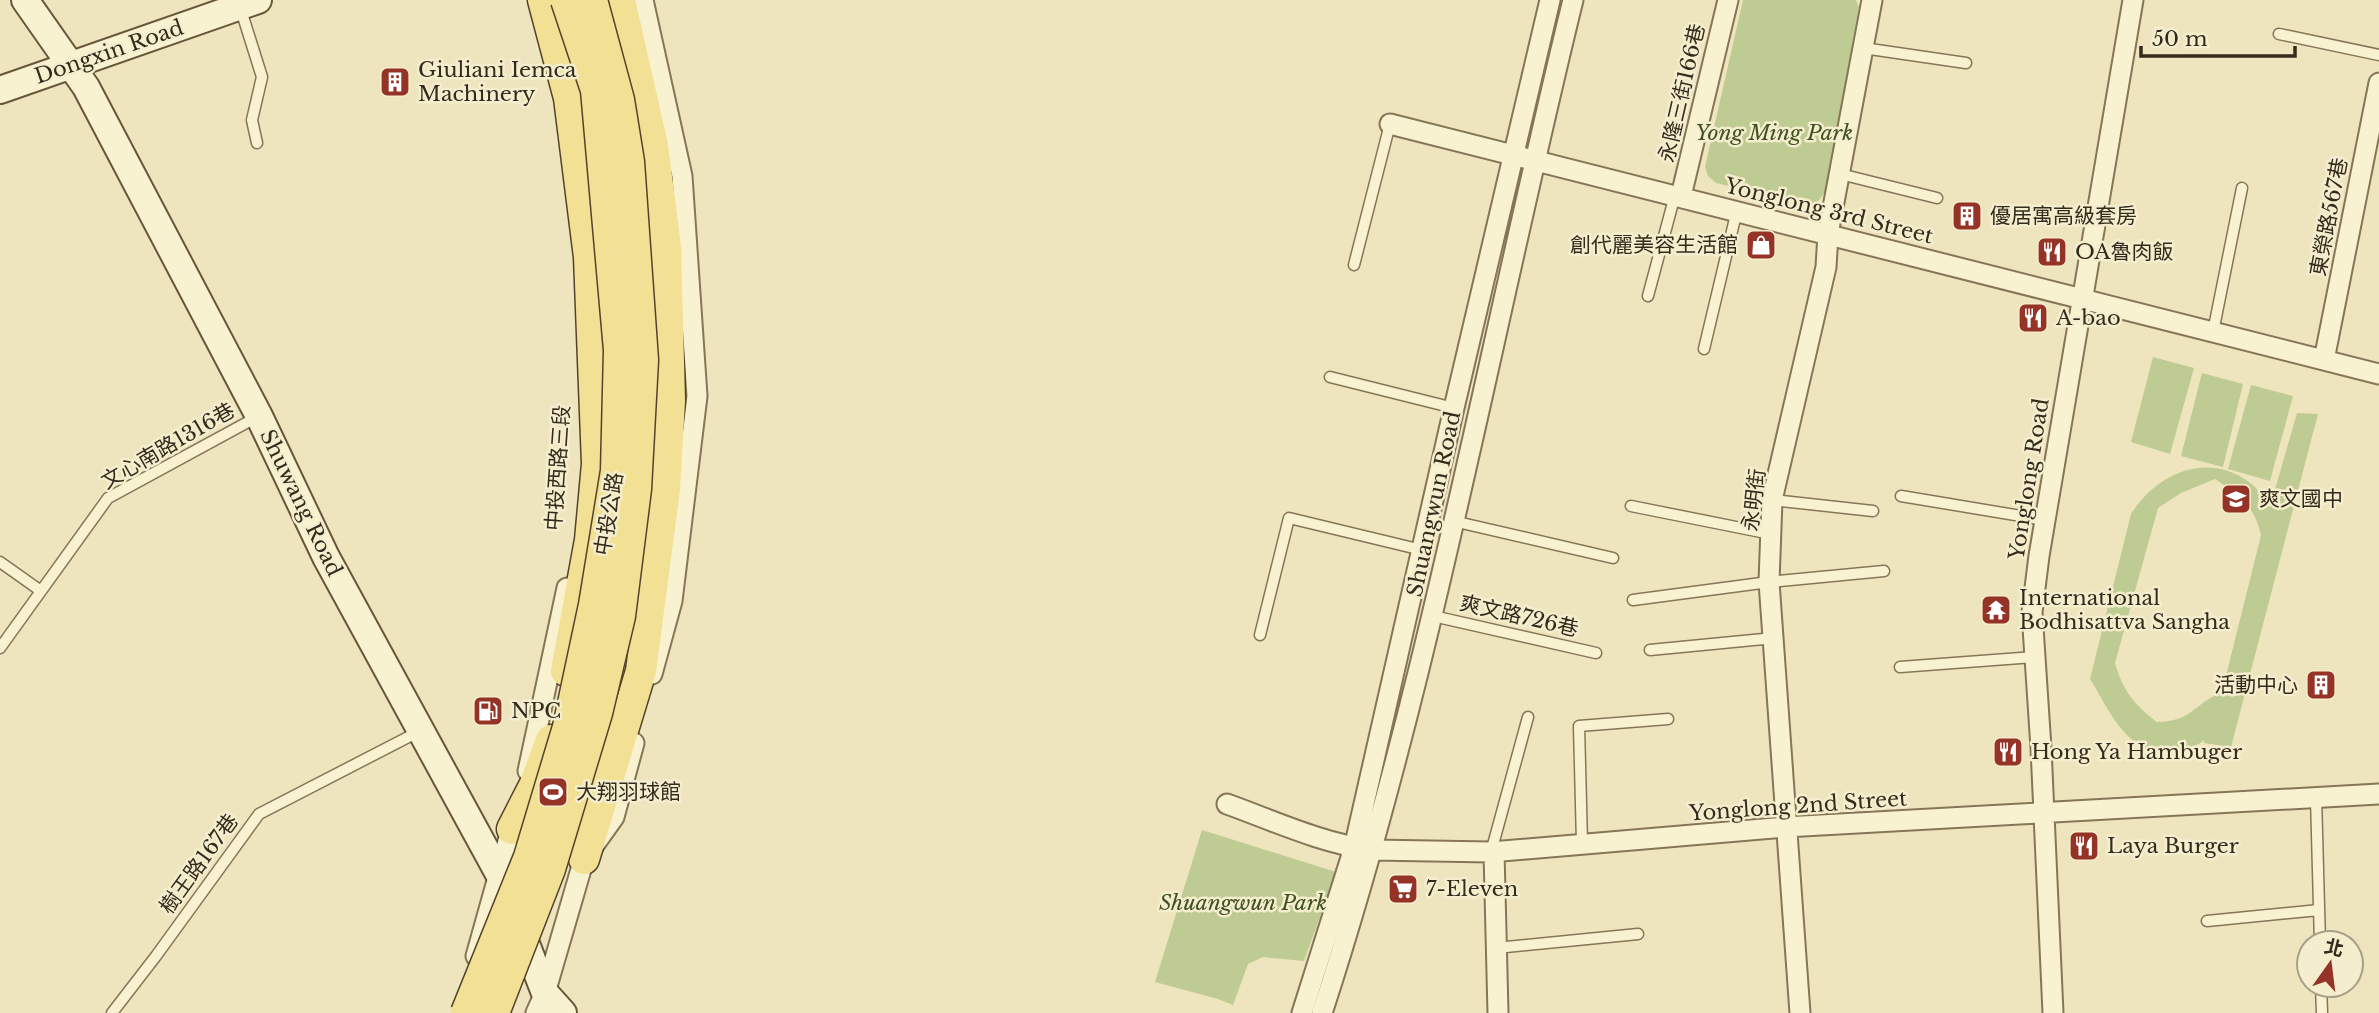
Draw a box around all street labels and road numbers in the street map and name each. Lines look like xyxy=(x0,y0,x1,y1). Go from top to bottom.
street label: Dongxin Road xyxy=(31,14,187,90)
street label: 永隆三街166巷 xyxy=(1653,21,1711,165)
street label: 東榮路567巷 xyxy=(2305,156,2353,278)
street label: Yonglong 3rd Street xyxy=(1721,172,1936,249)
street label: Yonglong Road xyxy=(2003,396,2055,563)
street label: 文心南路1316巷 xyxy=(96,397,240,495)
street label: 中投西路三段 xyxy=(541,404,575,532)
street label: Shuangwun Road xyxy=(1402,409,1466,599)
street label: Shuwang Road xyxy=(254,425,348,581)
street label: 永明街 xyxy=(1737,467,1771,533)
street label: 中投公路 xyxy=(590,470,628,558)
street label: 爽文路726巷 xyxy=(1457,590,1581,642)
street label: Yonglong 2nd Street xyxy=(1687,785,1908,827)
street label: 樹王路167巷 xyxy=(154,809,244,919)

